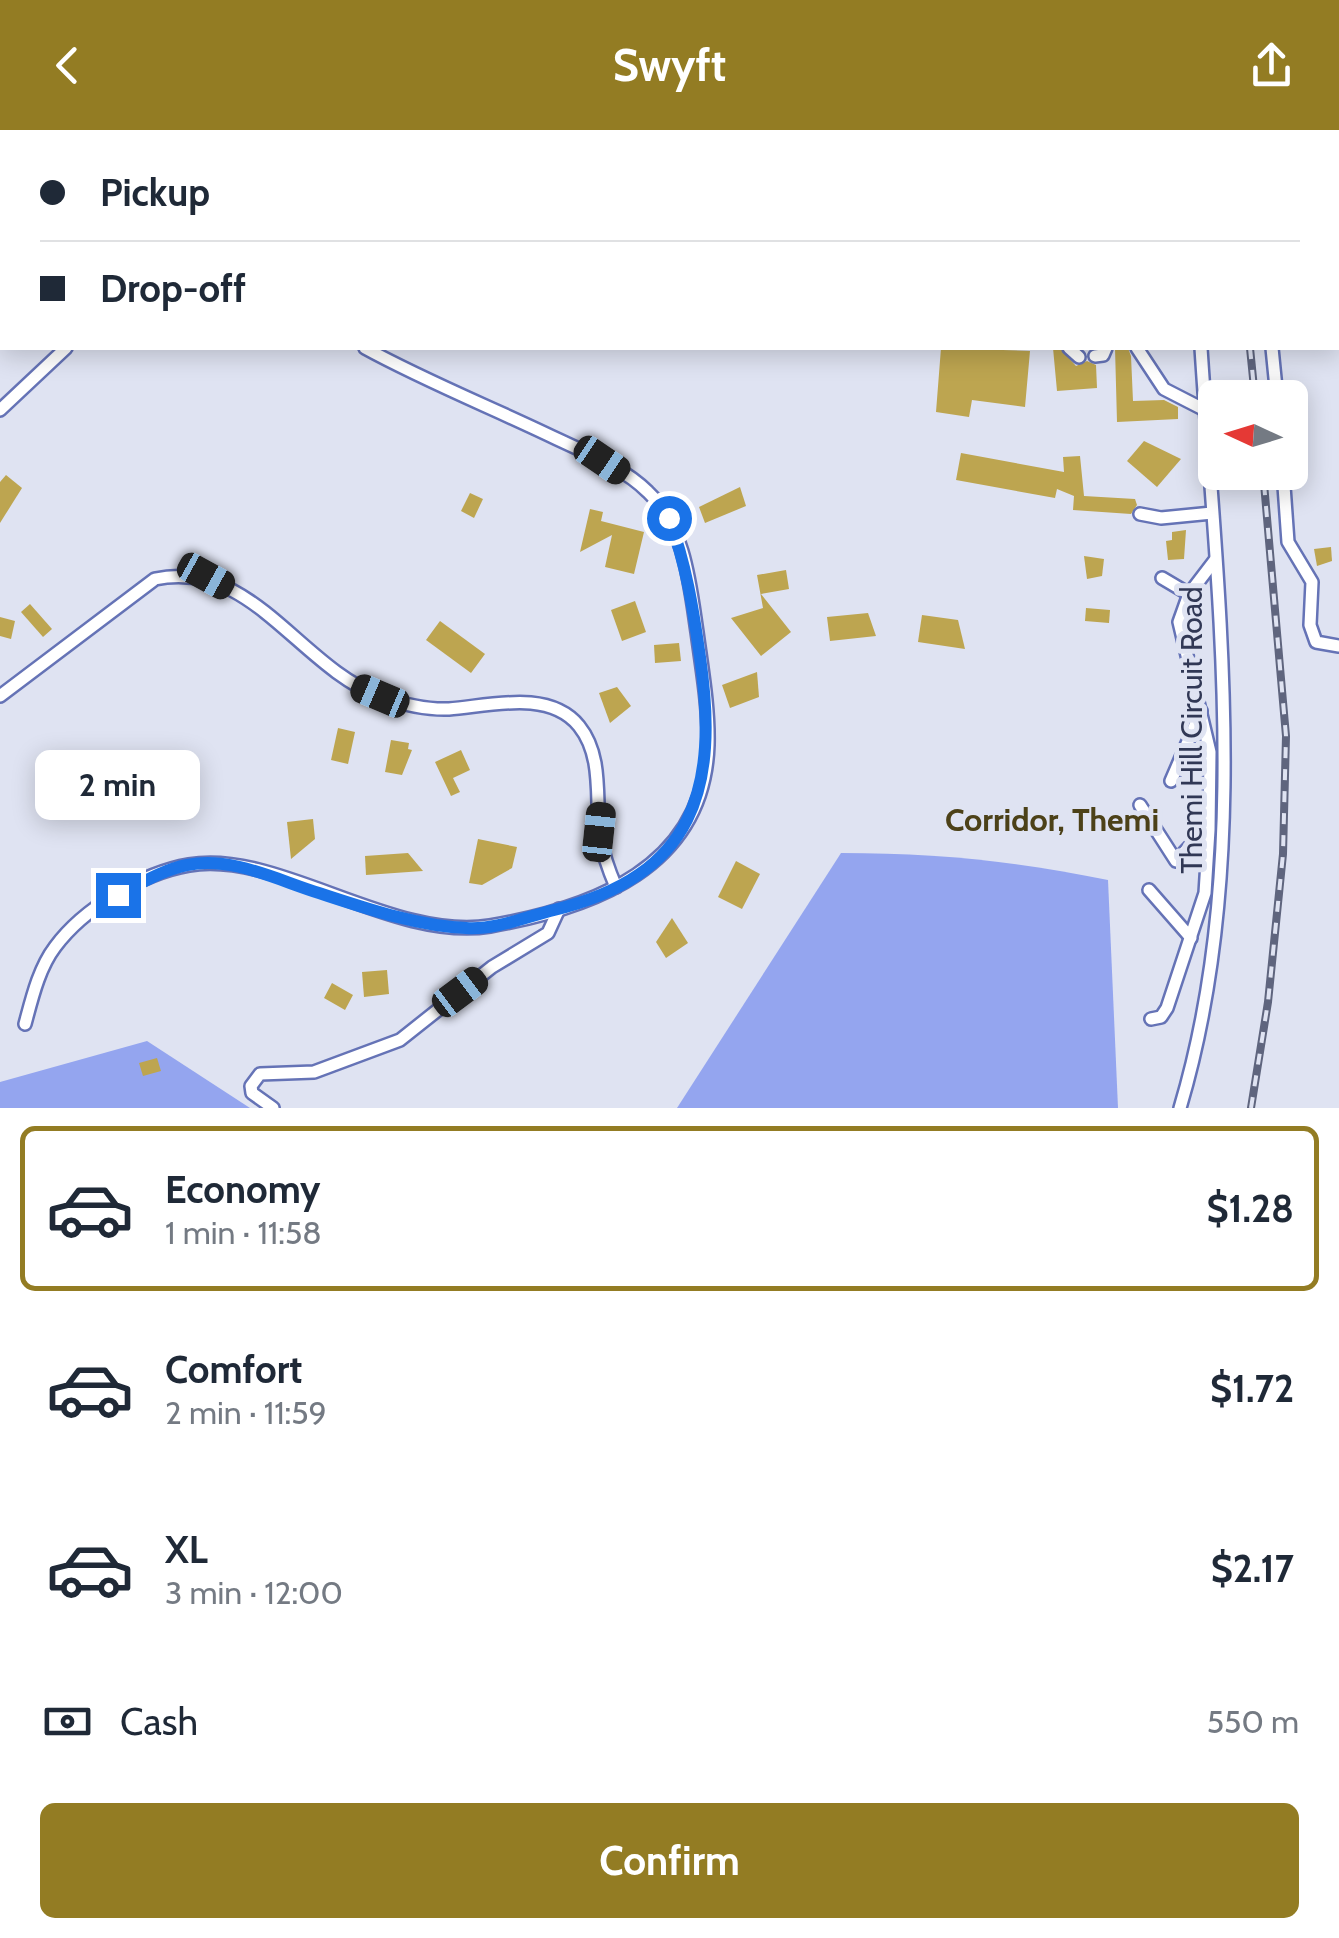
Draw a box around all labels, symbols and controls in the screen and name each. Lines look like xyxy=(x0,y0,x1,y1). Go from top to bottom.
icon: back xyxy=(40,38,95,93)
text: Swyft xyxy=(613,38,726,92)
icon: share xyxy=(1244,38,1299,93)
text: Pickup xyxy=(100,169,210,216)
text: Drop-off xyxy=(100,265,246,312)
north arrow xyxy=(1198,380,1308,490)
map controls xyxy=(1198,380,1308,490)
car xyxy=(569,431,635,489)
route start xyxy=(647,496,692,541)
car xyxy=(172,548,240,604)
street label: Themi Hill Circuit Road xyxy=(1173,586,1210,874)
car xyxy=(347,670,413,722)
callout: 2 min xyxy=(36,750,200,820)
text: 2 min xyxy=(79,765,156,804)
district label: Corridor, Themi xyxy=(945,800,1159,839)
car xyxy=(581,801,617,863)
route end xyxy=(96,873,141,918)
car xyxy=(427,962,493,1022)
icon: car xyxy=(45,1164,135,1254)
text: Economy xyxy=(165,1166,320,1213)
text: $1.28 xyxy=(1206,1185,1294,1232)
text: 1 min · 11:58 xyxy=(165,1213,322,1252)
icon: car xyxy=(45,1344,135,1434)
text: Comfort xyxy=(165,1346,302,1393)
text: $1.72 xyxy=(1210,1365,1294,1412)
text: 2 min · 11:59 xyxy=(165,1393,327,1432)
icon: car xyxy=(45,1524,135,1614)
text: XL xyxy=(165,1526,208,1573)
text: $2.17 xyxy=(1211,1545,1294,1592)
text: 3 min · 12:00 xyxy=(165,1573,343,1612)
icon: cash xyxy=(40,1694,95,1749)
text: Cash xyxy=(120,1698,198,1745)
text: 550 m xyxy=(1207,1702,1299,1741)
button: Confirm xyxy=(40,1803,1299,1918)

